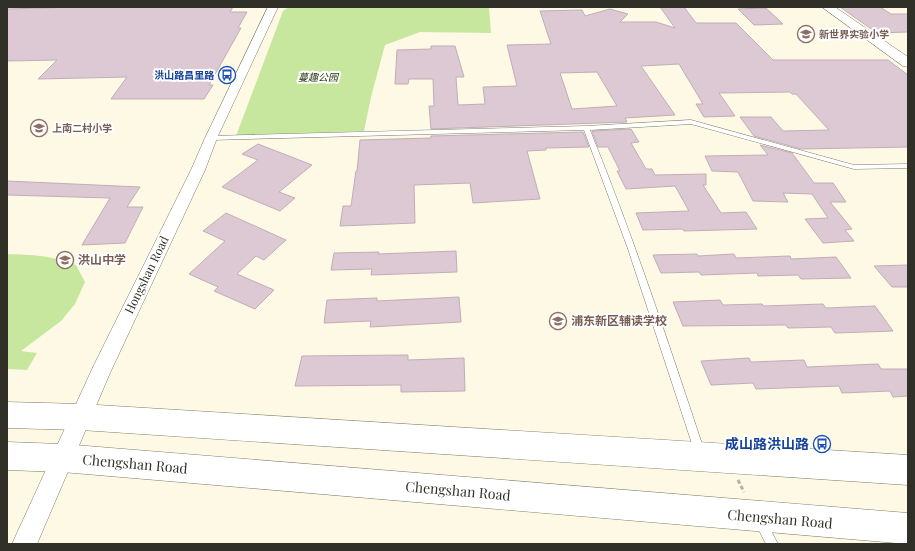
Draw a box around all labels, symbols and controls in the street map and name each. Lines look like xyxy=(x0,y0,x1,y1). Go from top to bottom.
school or university icon: 新世界实验小学 xyxy=(796,24,816,44)
place label: 新世界实验小学 xyxy=(819,27,889,41)
bus stop icon: 洪山路昌里路 xyxy=(217,65,237,85)
place label: 洪山路昌里路 xyxy=(154,68,215,82)
park label: 蔓趣公园 xyxy=(298,70,340,84)
school or university icon: 上南二村小学 xyxy=(29,118,49,138)
place label: 上南二村小学 xyxy=(52,121,112,135)
street label: Hongshan Road xyxy=(120,233,172,316)
school or university icon: 洪山中学 xyxy=(55,250,75,270)
place label: 洪山中学 xyxy=(78,251,126,267)
school or university icon: 浦东新区辅读学校 xyxy=(548,311,568,331)
place label: 浦东新区辅读学校 xyxy=(571,312,667,328)
place label: 成山路洪山路 xyxy=(725,434,809,453)
bus stop icon: 成山路洪山路 xyxy=(812,434,832,454)
street label: Chengshan Road xyxy=(82,449,188,478)
street label: Chengshan Road xyxy=(405,476,511,505)
street label: Chengshan Road xyxy=(727,504,833,533)

